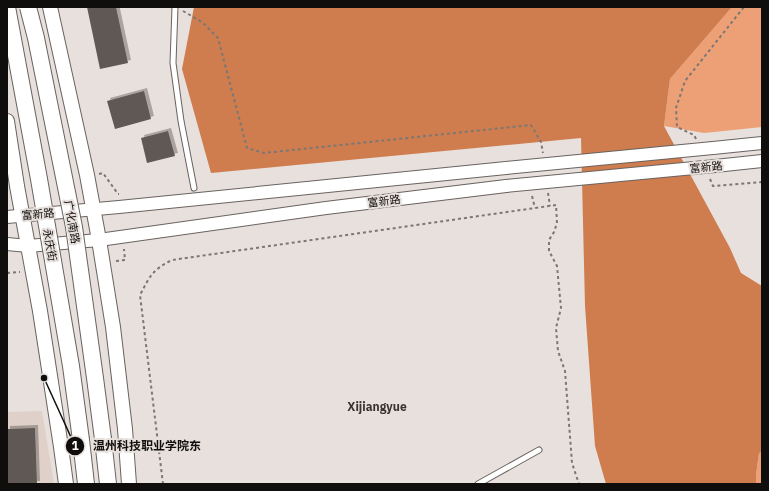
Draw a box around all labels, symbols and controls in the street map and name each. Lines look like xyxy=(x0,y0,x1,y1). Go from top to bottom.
street label: 富新路 xyxy=(689,158,723,176)
street label: 富新路 xyxy=(367,192,401,210)
street label: 广化南路 xyxy=(61,199,83,245)
street label: 富新路 xyxy=(21,206,55,222)
street label: 永庆街 xyxy=(40,228,60,262)
district label: Xijiangyue xyxy=(347,399,407,414)
callout: 温州科技职业学院东 xyxy=(65,434,209,458)
text: 1 xyxy=(71,438,79,453)
text: 温州科技职业学院东 xyxy=(93,438,201,453)

